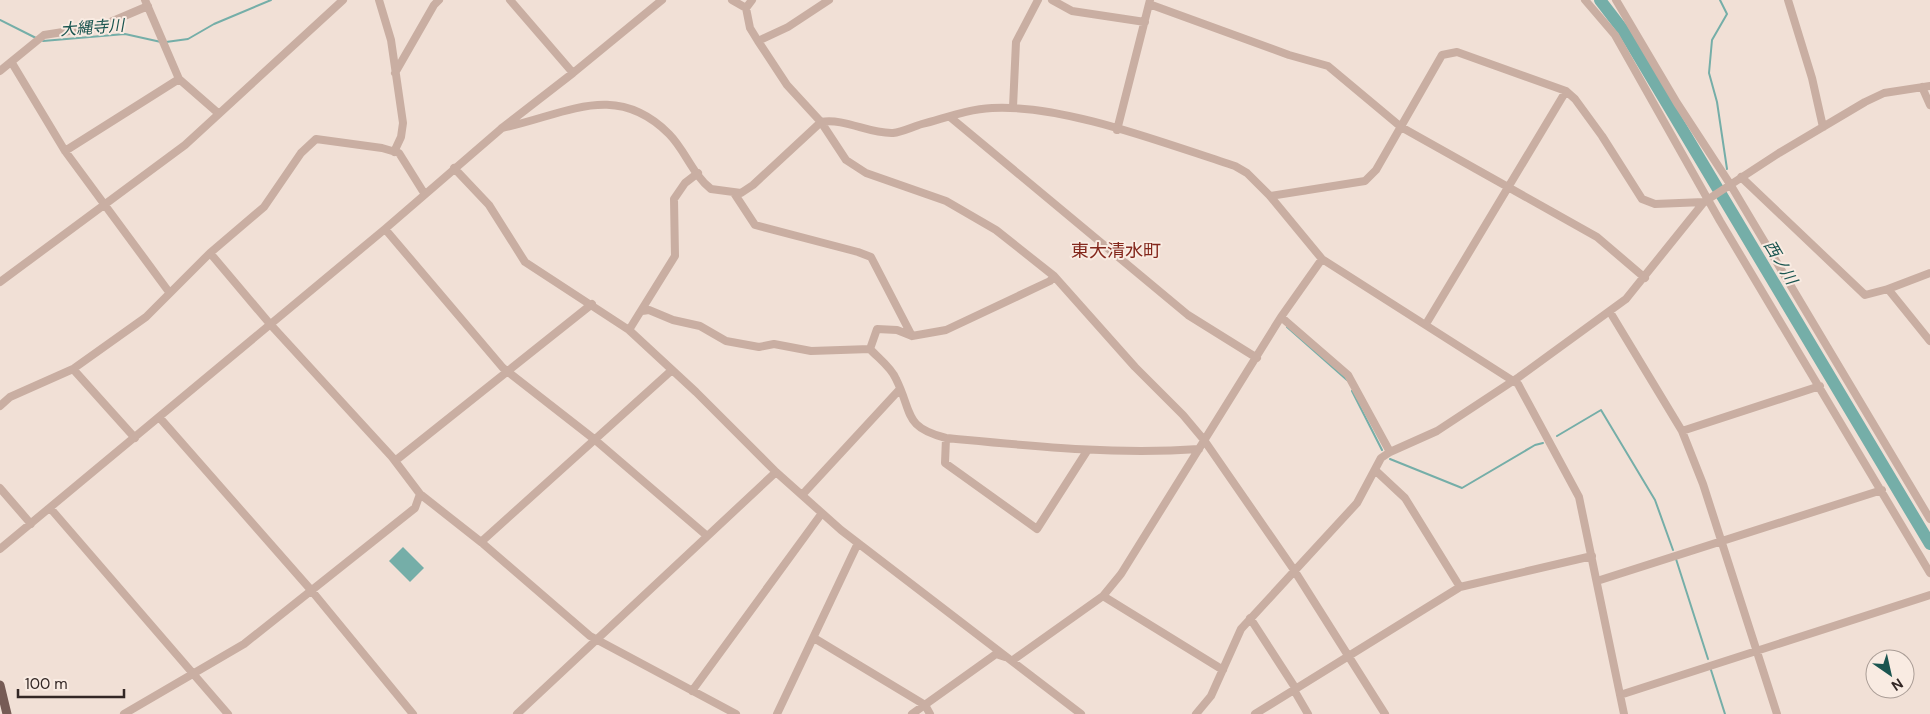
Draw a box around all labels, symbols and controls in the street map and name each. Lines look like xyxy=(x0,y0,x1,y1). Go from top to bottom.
water label: 大縄寺川 xyxy=(59,15,127,40)
water label: 西ノ川 xyxy=(1759,236,1803,290)
district label: 東大清水町 xyxy=(1071,239,1161,263)
north arrow xyxy=(1865,649,1915,699)
scale bar xyxy=(18,666,124,698)
text: 100 m xyxy=(25,674,68,694)
text: N xyxy=(1888,674,1907,695)

